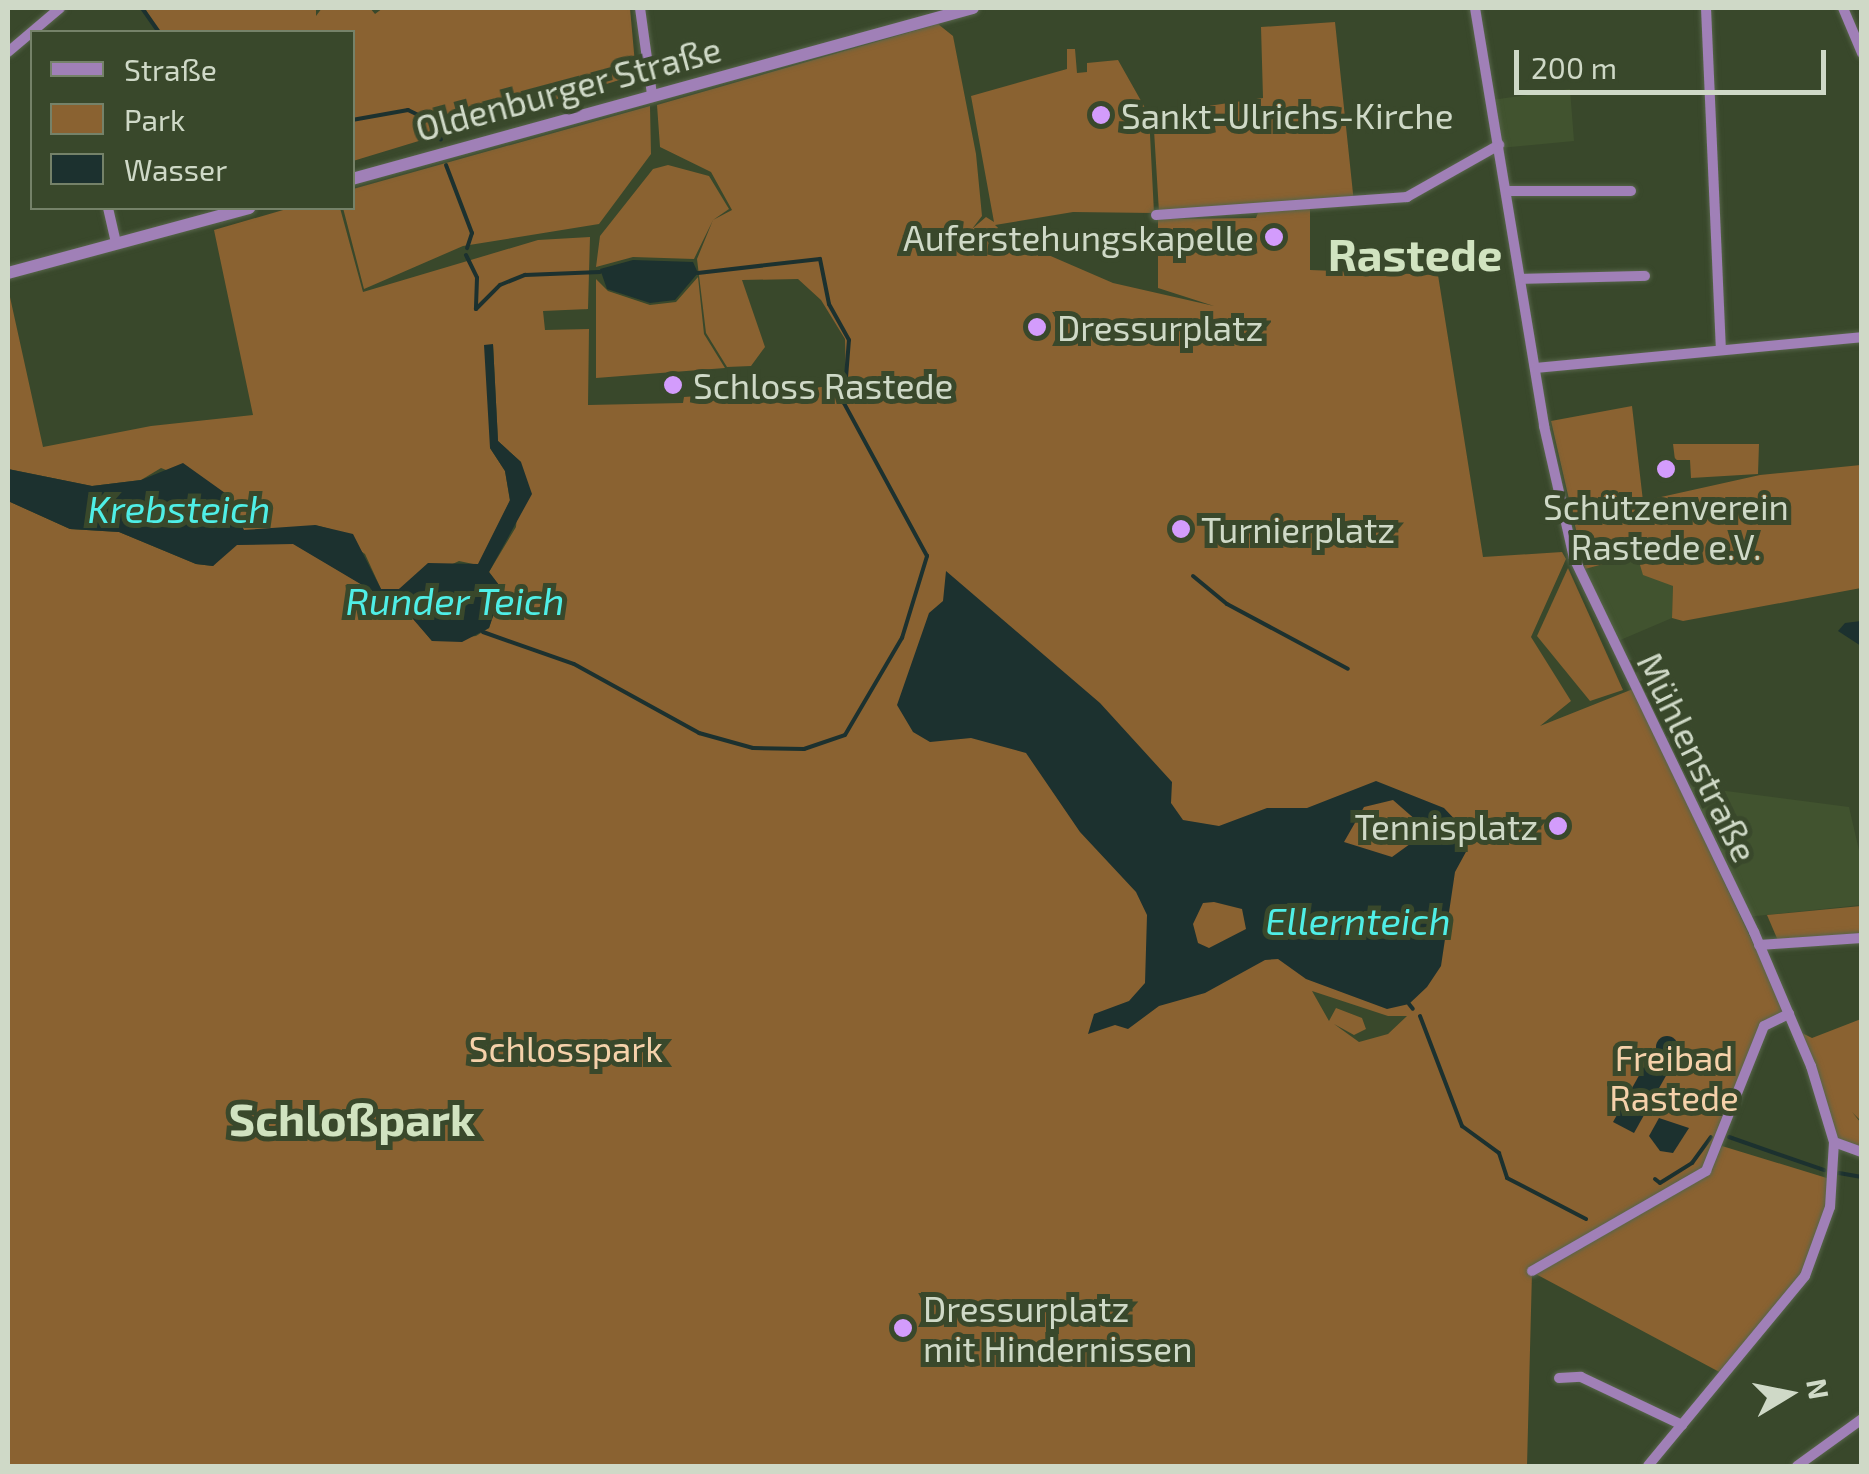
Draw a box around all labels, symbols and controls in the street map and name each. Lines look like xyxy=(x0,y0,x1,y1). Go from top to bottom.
street label: Oldenburger Straße xyxy=(410,27,726,149)
legend xyxy=(30,30,355,210)
scale bar xyxy=(1519,30,1832,92)
text: 200 m xyxy=(1531,49,1617,85)
text: Straße xyxy=(124,51,217,87)
place label: Sankt-Ulrichs-Kirche xyxy=(1121,94,1453,136)
text: Park xyxy=(124,101,185,137)
marker: Sankt-Ulrichs-Kirche xyxy=(1090,104,1112,126)
text: Wasser xyxy=(124,151,227,187)
place label: Auferstehungskapelle xyxy=(903,216,1254,258)
marker: Auferstehungskapelle xyxy=(1263,226,1285,248)
district label: Rastede xyxy=(1328,227,1502,281)
place label: Dressurplatz xyxy=(1057,306,1263,348)
marker: Dressurplatz xyxy=(1026,316,1048,338)
place label: Schloss Rastede xyxy=(693,364,953,406)
marker: Schloss Rastede xyxy=(662,374,684,396)
marker: Schützenverein Rastede e.V. xyxy=(1655,458,1677,480)
place label: Schützenverein Rastede e.V. xyxy=(1543,485,1789,567)
water label: Krebsteich xyxy=(87,486,271,532)
place label: Turnierplatz xyxy=(1201,508,1395,550)
marker: Turnierplatz xyxy=(1170,518,1192,540)
water label: Runder Teich xyxy=(345,578,565,624)
street label: Mühlenstraße xyxy=(1629,646,1767,868)
place label: Tennisplatz xyxy=(1355,805,1538,847)
marker: Tennisplatz xyxy=(1547,815,1569,837)
water label: Ellernteich xyxy=(1265,898,1451,944)
park label: Schlosspark xyxy=(469,1027,663,1069)
park label: Freibad Rastede xyxy=(1609,1036,1739,1118)
district label: Schloßpark xyxy=(229,1092,475,1146)
place label: Dressurplatz mit Hindernissen xyxy=(923,1287,1192,1369)
marker: Dressurplatz mit Hindernissen xyxy=(892,1317,914,1339)
north arrow xyxy=(1739,1344,1839,1444)
text: N xyxy=(1800,1376,1837,1402)

